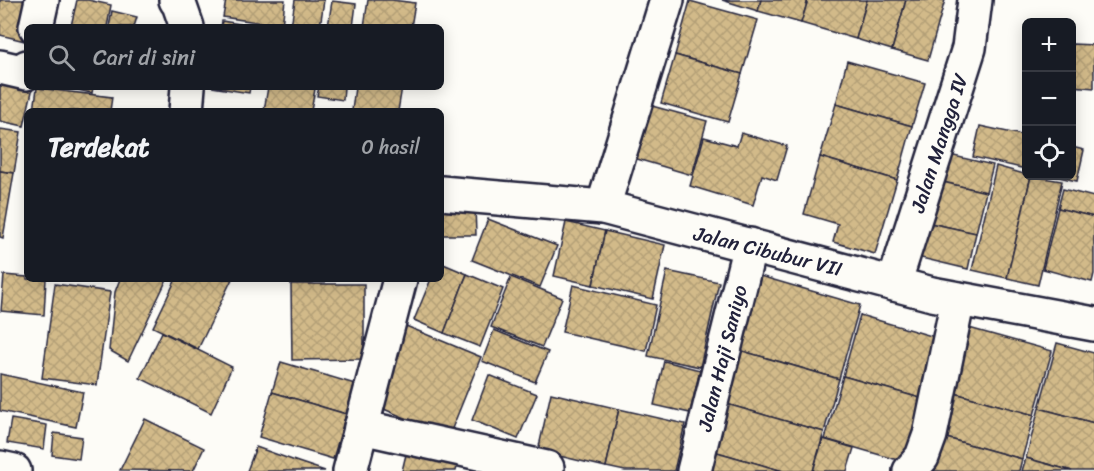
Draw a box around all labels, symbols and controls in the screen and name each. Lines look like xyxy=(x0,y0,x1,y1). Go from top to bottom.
map controls xyxy=(1022,18,1076,180)
button: + xyxy=(1022,18,1076,72)
search box xyxy=(24,24,444,90)
text: Cari di sini xyxy=(93,38,195,77)
icon: search xyxy=(45,41,78,74)
street label: Jalan Mangga IV xyxy=(900,69,978,218)
button: − xyxy=(1022,72,1076,126)
text: Terdekat xyxy=(48,124,149,170)
button: locate xyxy=(1022,126,1076,180)
text: 0 hasil xyxy=(361,130,420,165)
street label: Jalan Cibubur VII xyxy=(689,216,846,287)
street label: Jalan Haji Saniyo xyxy=(687,281,758,436)

